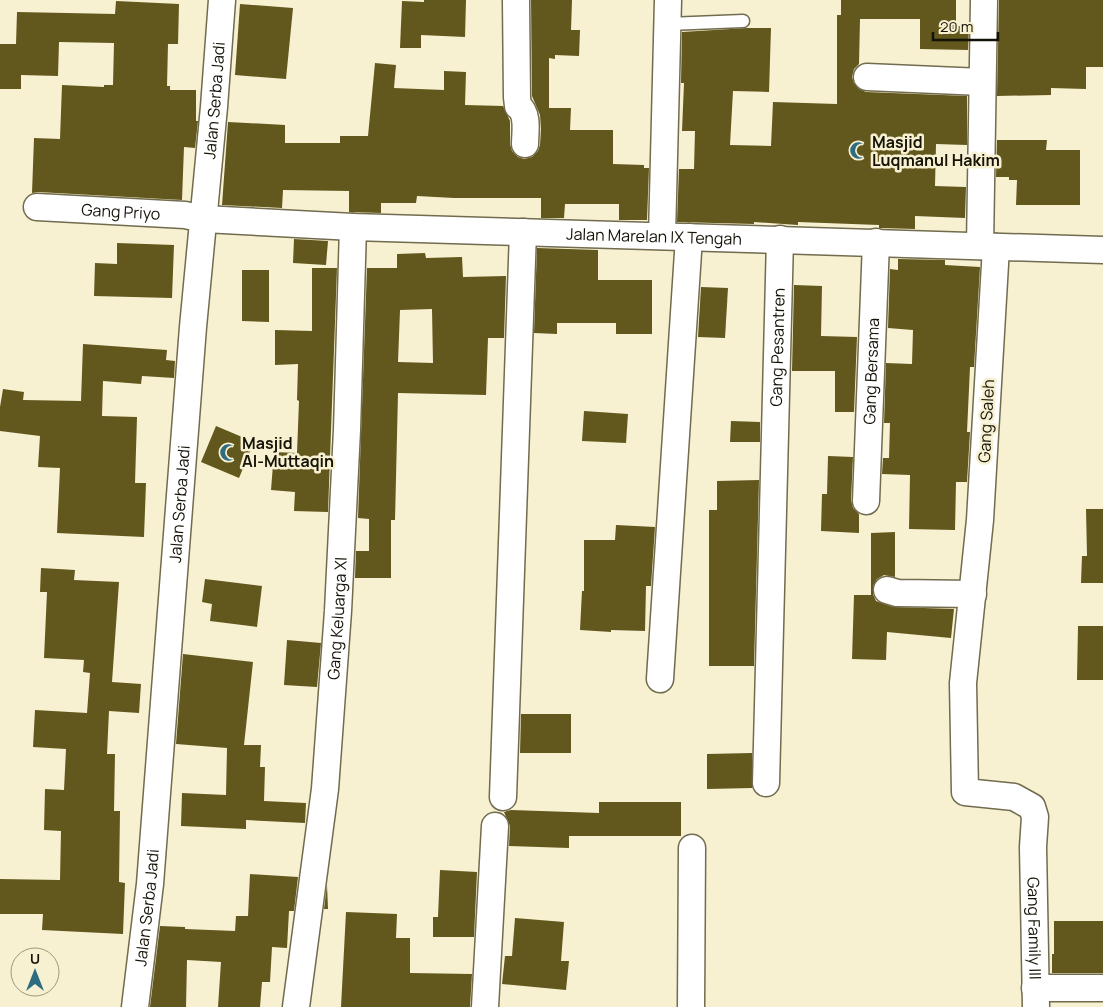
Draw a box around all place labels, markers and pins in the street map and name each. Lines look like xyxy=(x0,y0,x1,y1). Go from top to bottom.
place label: Masjid Luqmanul Hakim xyxy=(872,131,1000,171)
mosque icon: Masjid Luqmanul Hakim xyxy=(848,141,868,161)
place label: Masjid Al-Muttaqin xyxy=(242,432,334,472)
mosque icon: Masjid Al-Muttaqin xyxy=(218,442,238,462)

